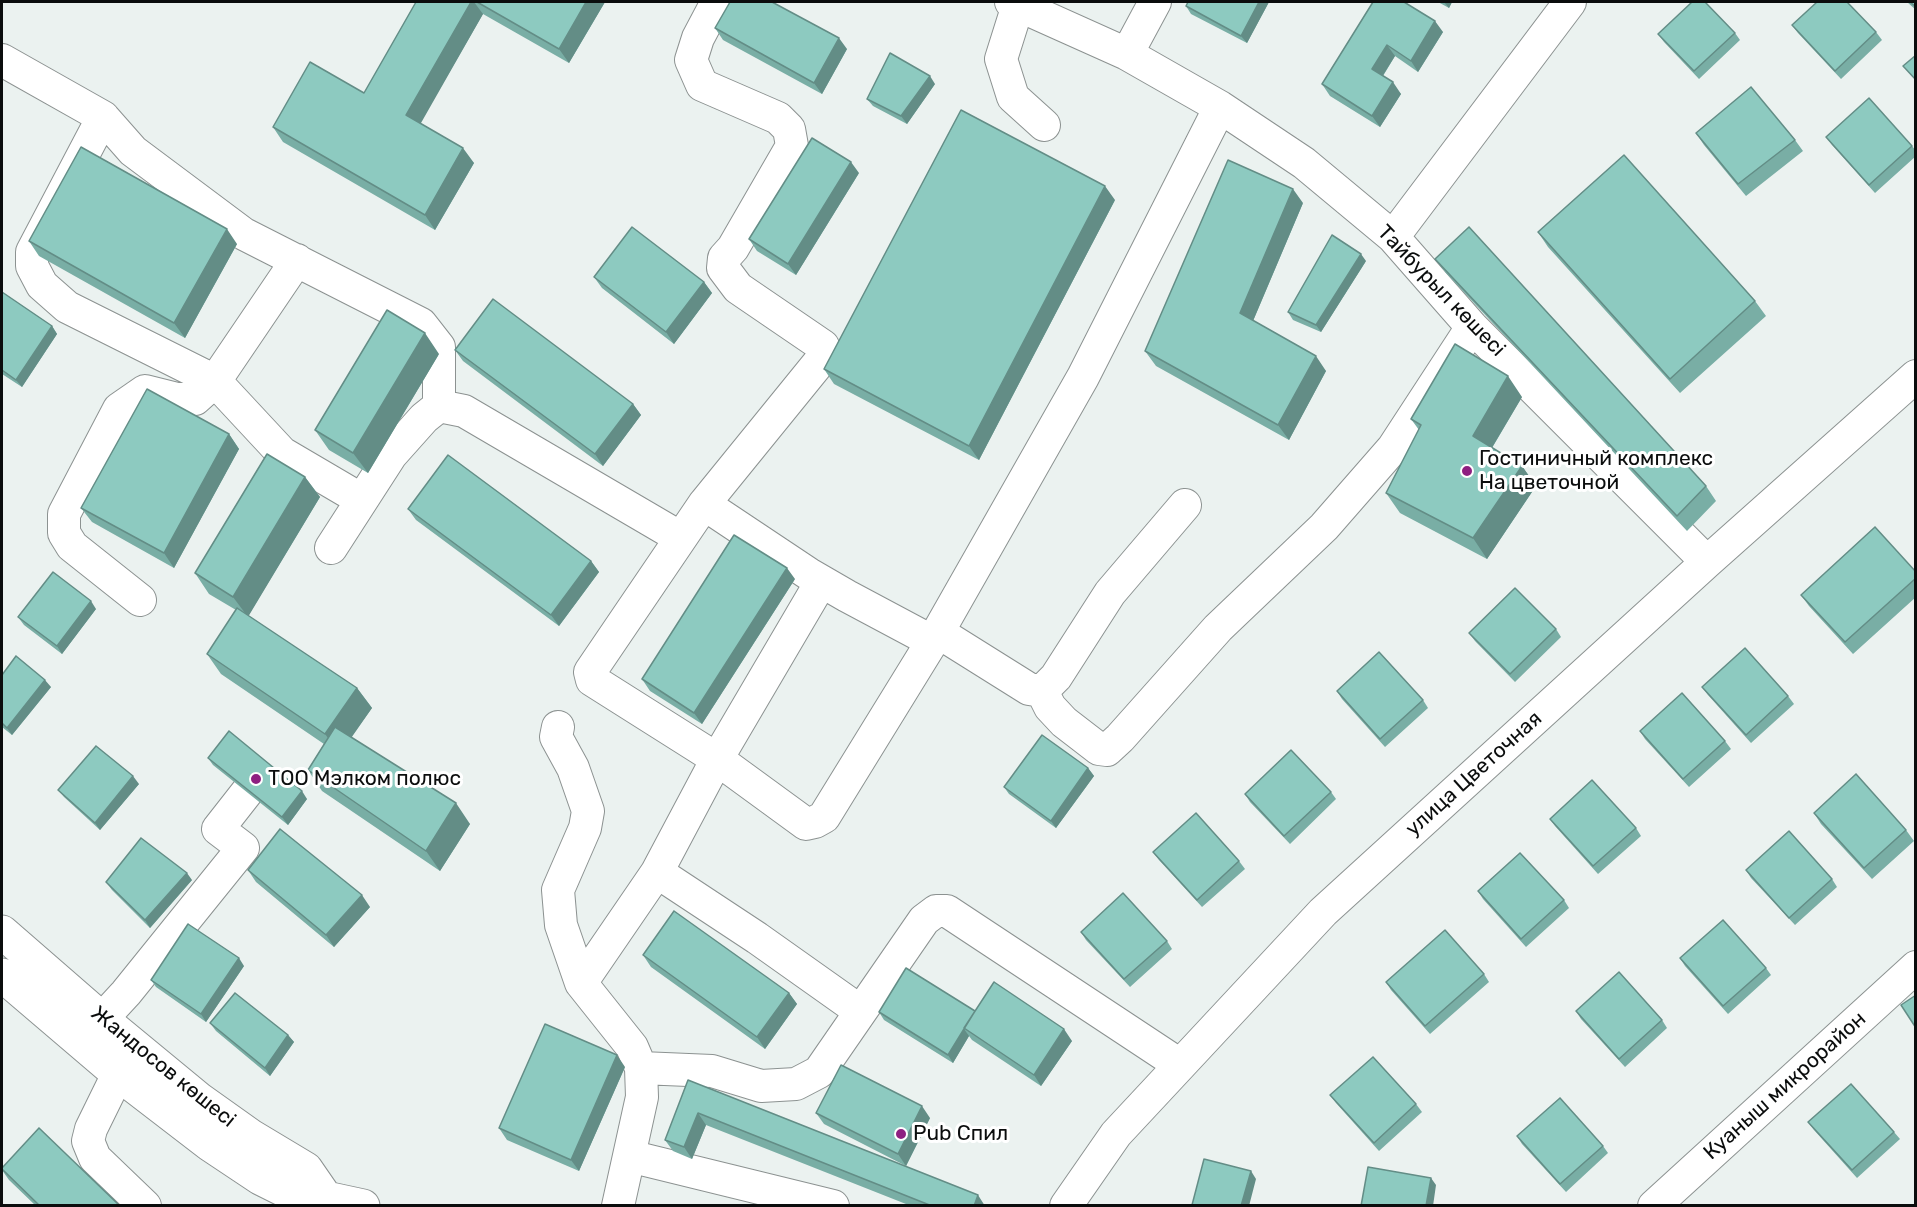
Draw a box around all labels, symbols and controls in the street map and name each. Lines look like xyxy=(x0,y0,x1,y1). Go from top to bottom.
street label: Тайбурыл көшесі xyxy=(1372,220,1510,362)
place label: Гостиничный комплекс На цветочной xyxy=(1479,446,1713,496)
marker: Гостиничный комплекс На цветочной xyxy=(1460,464,1474,478)
street label: улица Цветочная xyxy=(1401,706,1547,842)
place label: ТОО Мэлком полюс xyxy=(268,766,461,792)
marker: ТОО Мэлком полюс xyxy=(249,772,263,786)
street label: Жандосов көшесі xyxy=(86,1001,240,1133)
street label: Куаныш микрорайон xyxy=(1699,1007,1871,1165)
place label: Pub Спил xyxy=(913,1121,1008,1147)
marker: Pub Спил xyxy=(894,1127,908,1141)

